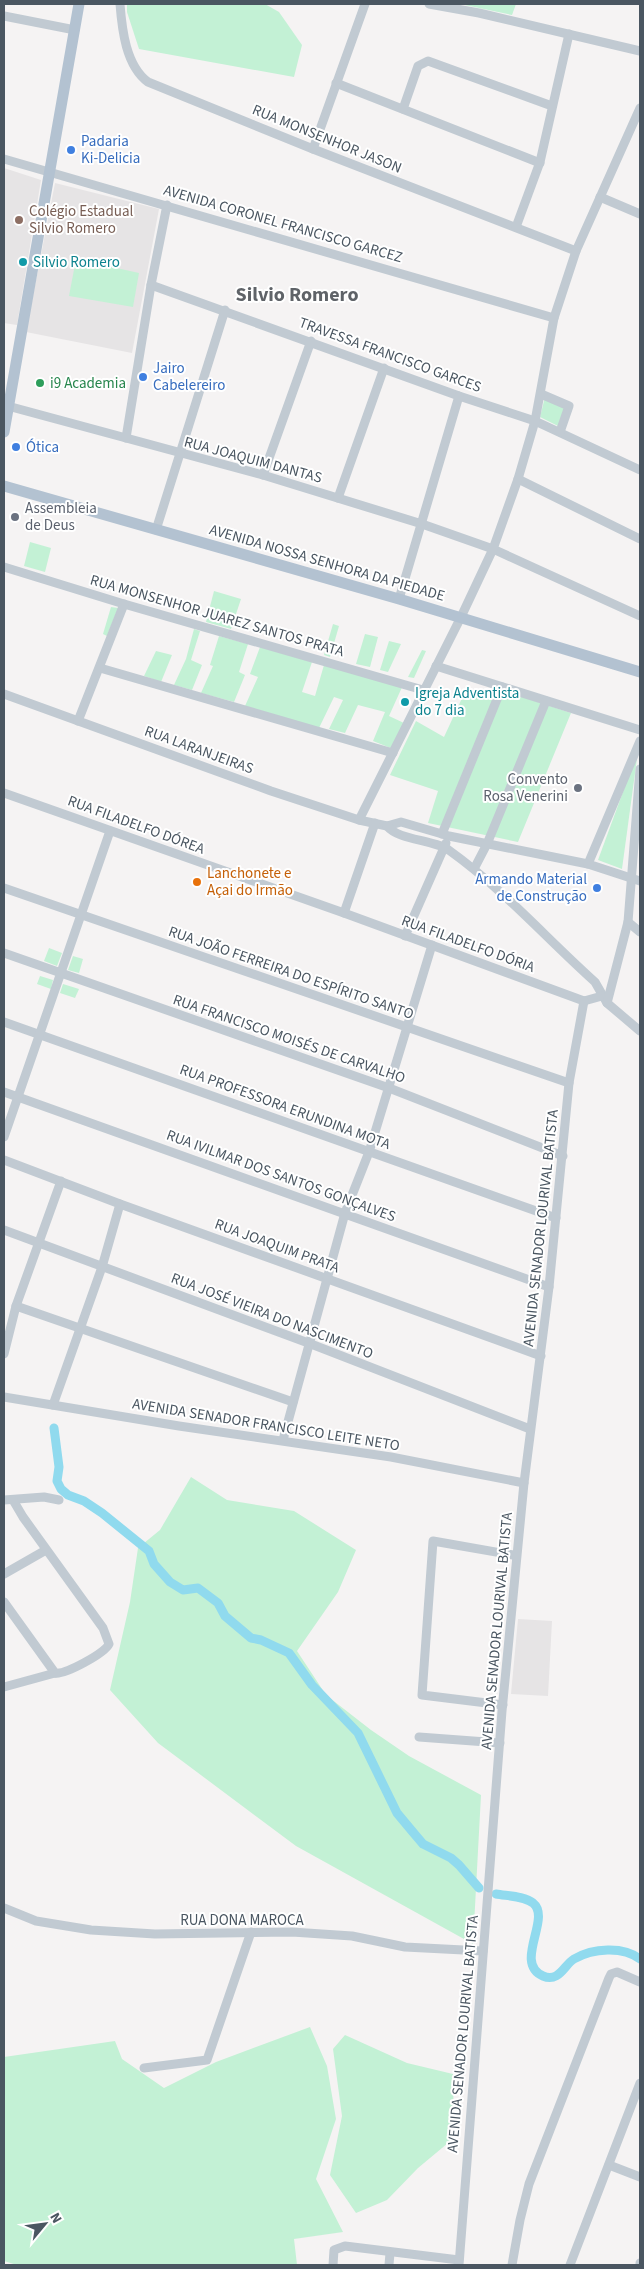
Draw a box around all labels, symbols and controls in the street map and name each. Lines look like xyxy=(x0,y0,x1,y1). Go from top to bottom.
street label: RUA MONSENHOR JASON xyxy=(249,99,405,179)
place label: Padaria Ki-Delicia xyxy=(81,131,140,169)
marker: Padaria Ki-Delicia xyxy=(65,144,77,156)
street label: AVENIDA CORONEL FRANCISCO GARCEZ xyxy=(161,180,405,268)
place label: Colégio Estadual Silvio Romero xyxy=(29,201,133,239)
marker: Colégio Estadual Silvio Romero xyxy=(13,214,25,226)
place label: Silvio Romero xyxy=(33,252,120,273)
marker: Silvio Romero xyxy=(17,256,29,268)
district label: Silvio Romero xyxy=(236,281,358,309)
street label: TRAVESSA FRANCISCO GARCES xyxy=(296,312,484,398)
place label: Jairo Cabelereiro xyxy=(153,358,226,396)
marker: Jairo Cabelereiro xyxy=(137,371,149,383)
place label: i9 Academia xyxy=(50,373,126,394)
marker: i9 Academia xyxy=(34,377,46,389)
street label: RUA JOAQUIM DANTAS xyxy=(182,431,324,489)
place label: Ótica xyxy=(26,437,59,458)
marker: Ótica xyxy=(10,441,22,453)
place label: Assembleia de Deus xyxy=(25,498,97,536)
marker: Assembleia de Deus xyxy=(9,511,21,523)
street label: AVENIDA NOSSA SENHORA DA PIEDADE xyxy=(207,519,447,607)
street label: RUA MONSENHOR JUAREZ SANTOS PRATA xyxy=(88,570,347,663)
place label: Igreja Adventista do 7 dia xyxy=(415,683,519,721)
marker: Igreja Adventista do 7 dia xyxy=(399,696,411,708)
street label: RUA LARANJEIRAS xyxy=(142,721,256,779)
place label: Convento Rosa Venerini xyxy=(483,769,568,807)
marker: Convento Rosa Venerini xyxy=(572,782,584,794)
street label: RUA FILADELFO DÓREA xyxy=(65,790,208,860)
place label: Lanchonete e Açai do Irmão xyxy=(207,863,293,901)
place label: Armando Material de Construção xyxy=(475,869,587,907)
marker: Lanchonete e Açai do Irmão xyxy=(191,876,203,888)
marker: Armando Material de Construção xyxy=(591,882,603,894)
street label: RUA FILADELFO DÓRIA xyxy=(398,910,538,978)
street label: RUA JOÃO FERREIRA DO ESPÍRITO SANTO xyxy=(166,921,416,1025)
street label: RUA FRANCISCO MOISÉS DE CARVALHO xyxy=(170,989,408,1089)
street label: RUA PROFESSORA ERUNDINA MOTA xyxy=(177,1059,394,1155)
street label: AVENIDA SENADOR LOURIVAL BATISTA xyxy=(518,1108,564,1348)
street label: RUA IVILMAR DOS SANTOS GONÇALVES xyxy=(163,1125,399,1227)
street label: RUA JOAQUIM PRATA xyxy=(212,1214,343,1279)
street label: RUA JOSÉ VIEIRA DO NASCIMENTO xyxy=(168,1268,376,1364)
street label: AVENIDA SENADOR FRANCISCO LEITE NETO xyxy=(131,1393,401,1457)
street label: AVENIDA SENADOR LOURIVAL BATISTA xyxy=(476,1511,518,1751)
street label: RUA DONA MAROCA xyxy=(180,1910,305,1931)
street label: AVENIDA SENADOR LOURIVAL BATISTA xyxy=(442,1914,484,2154)
north arrow xyxy=(20,2199,70,2249)
text: N xyxy=(44,2209,66,2227)

